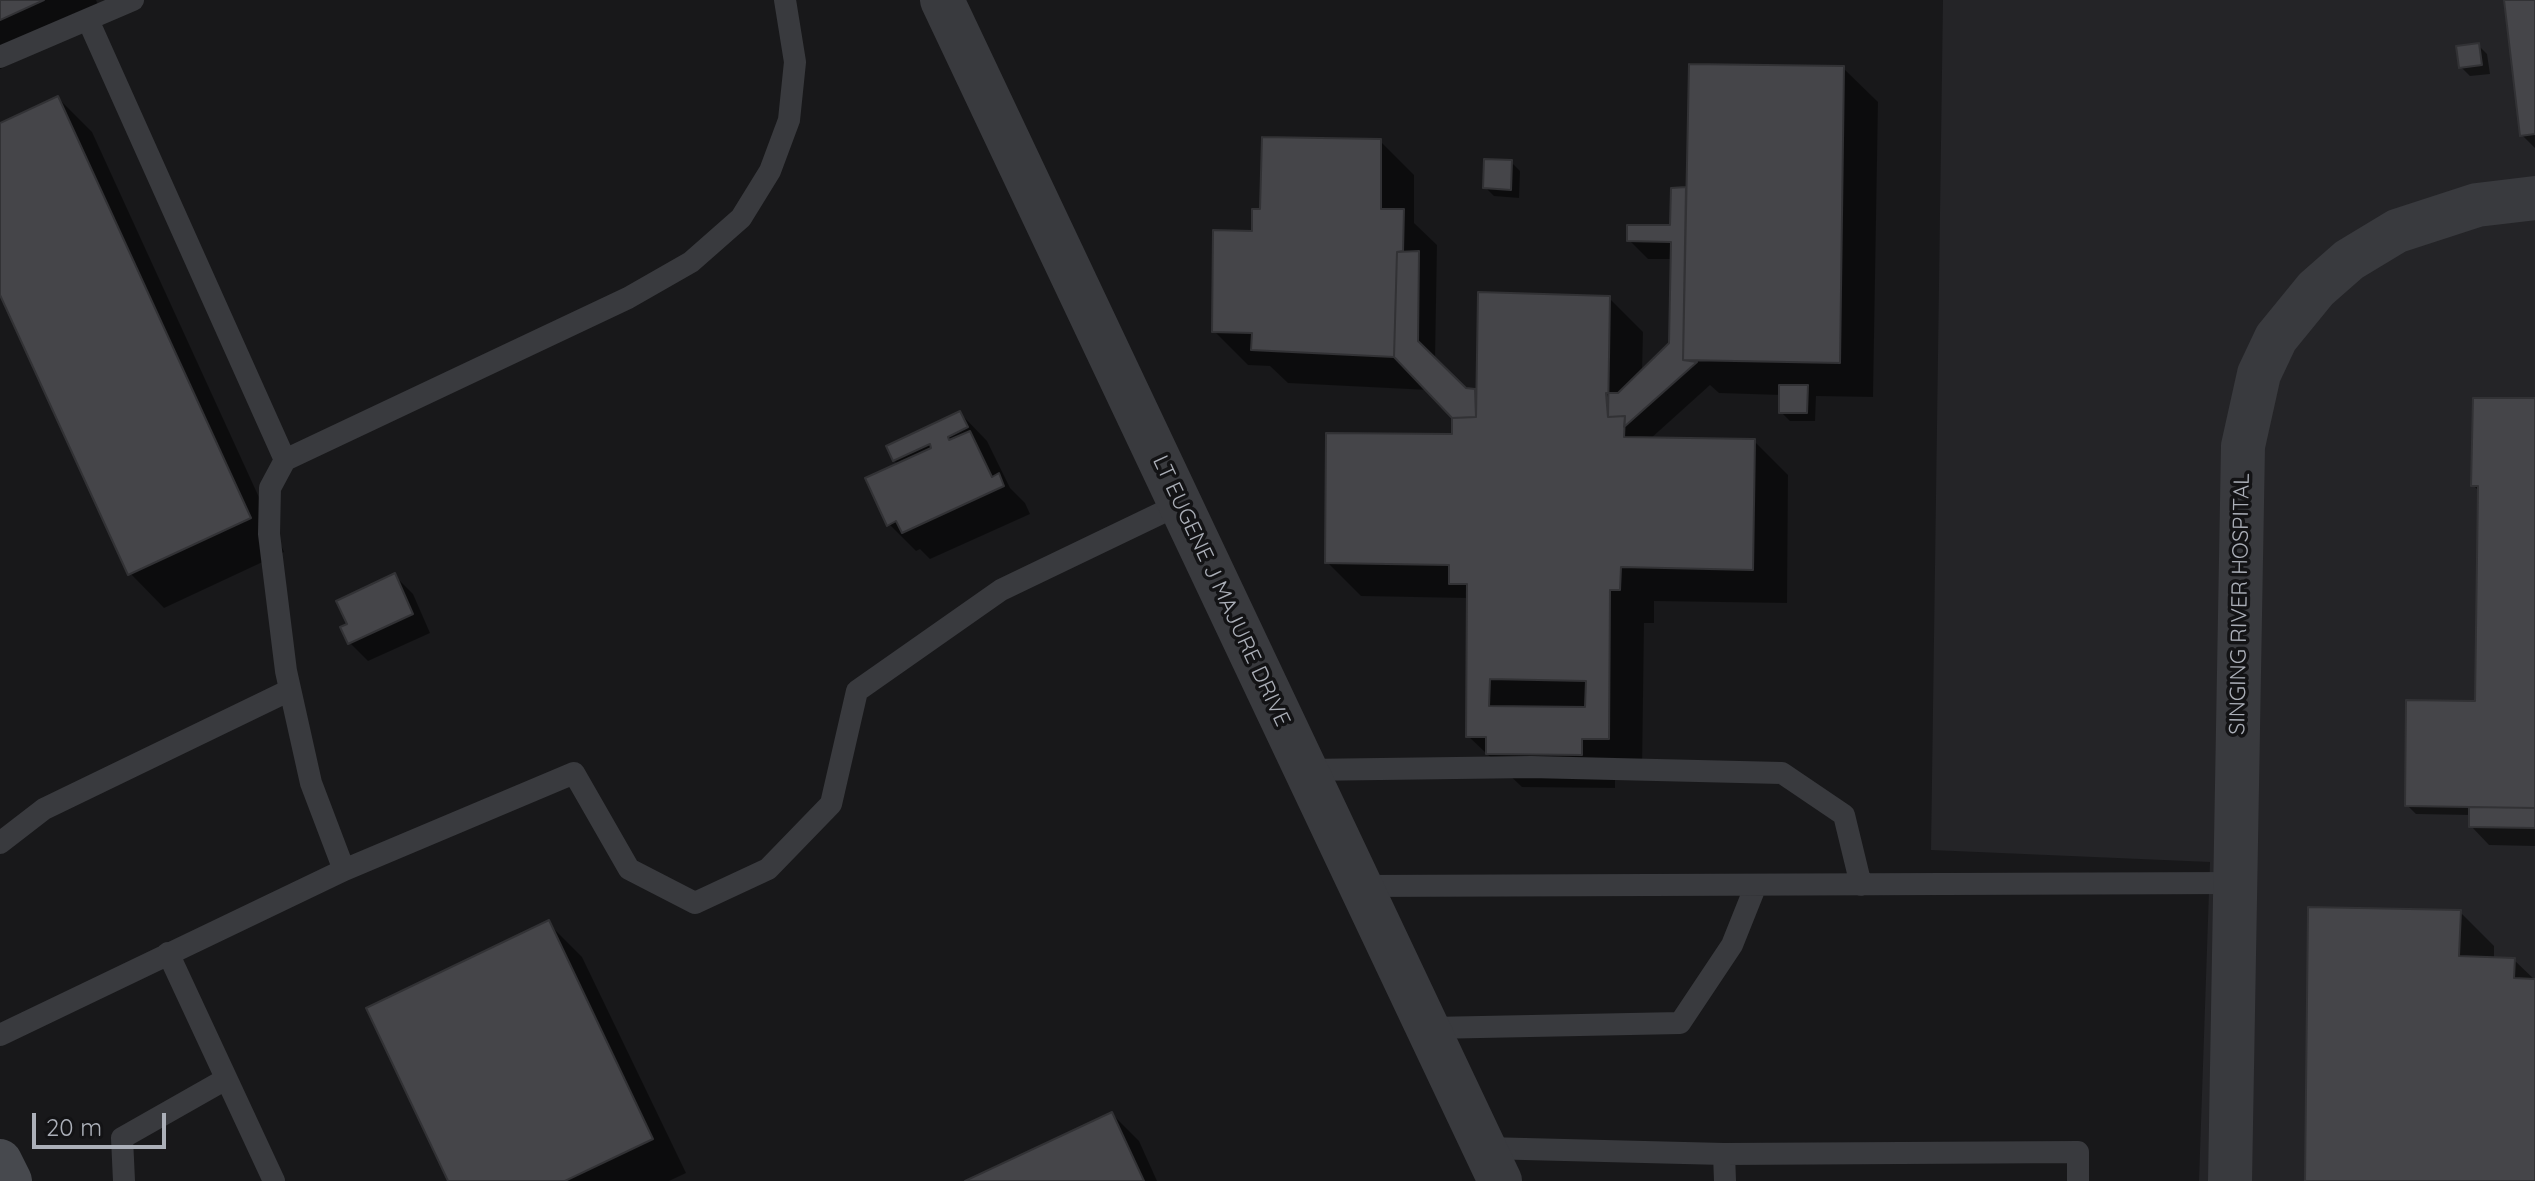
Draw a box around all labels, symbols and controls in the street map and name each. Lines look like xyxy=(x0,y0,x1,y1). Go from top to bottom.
street label: LT EUGENE J MAJURE DRIVE xyxy=(1147,451,1295,731)
street label: SINGING RIVER HOSPITAL xyxy=(2225,473,2255,735)
scale bar xyxy=(36,1097,170,1147)
text: 20 m xyxy=(46,1112,102,1142)

